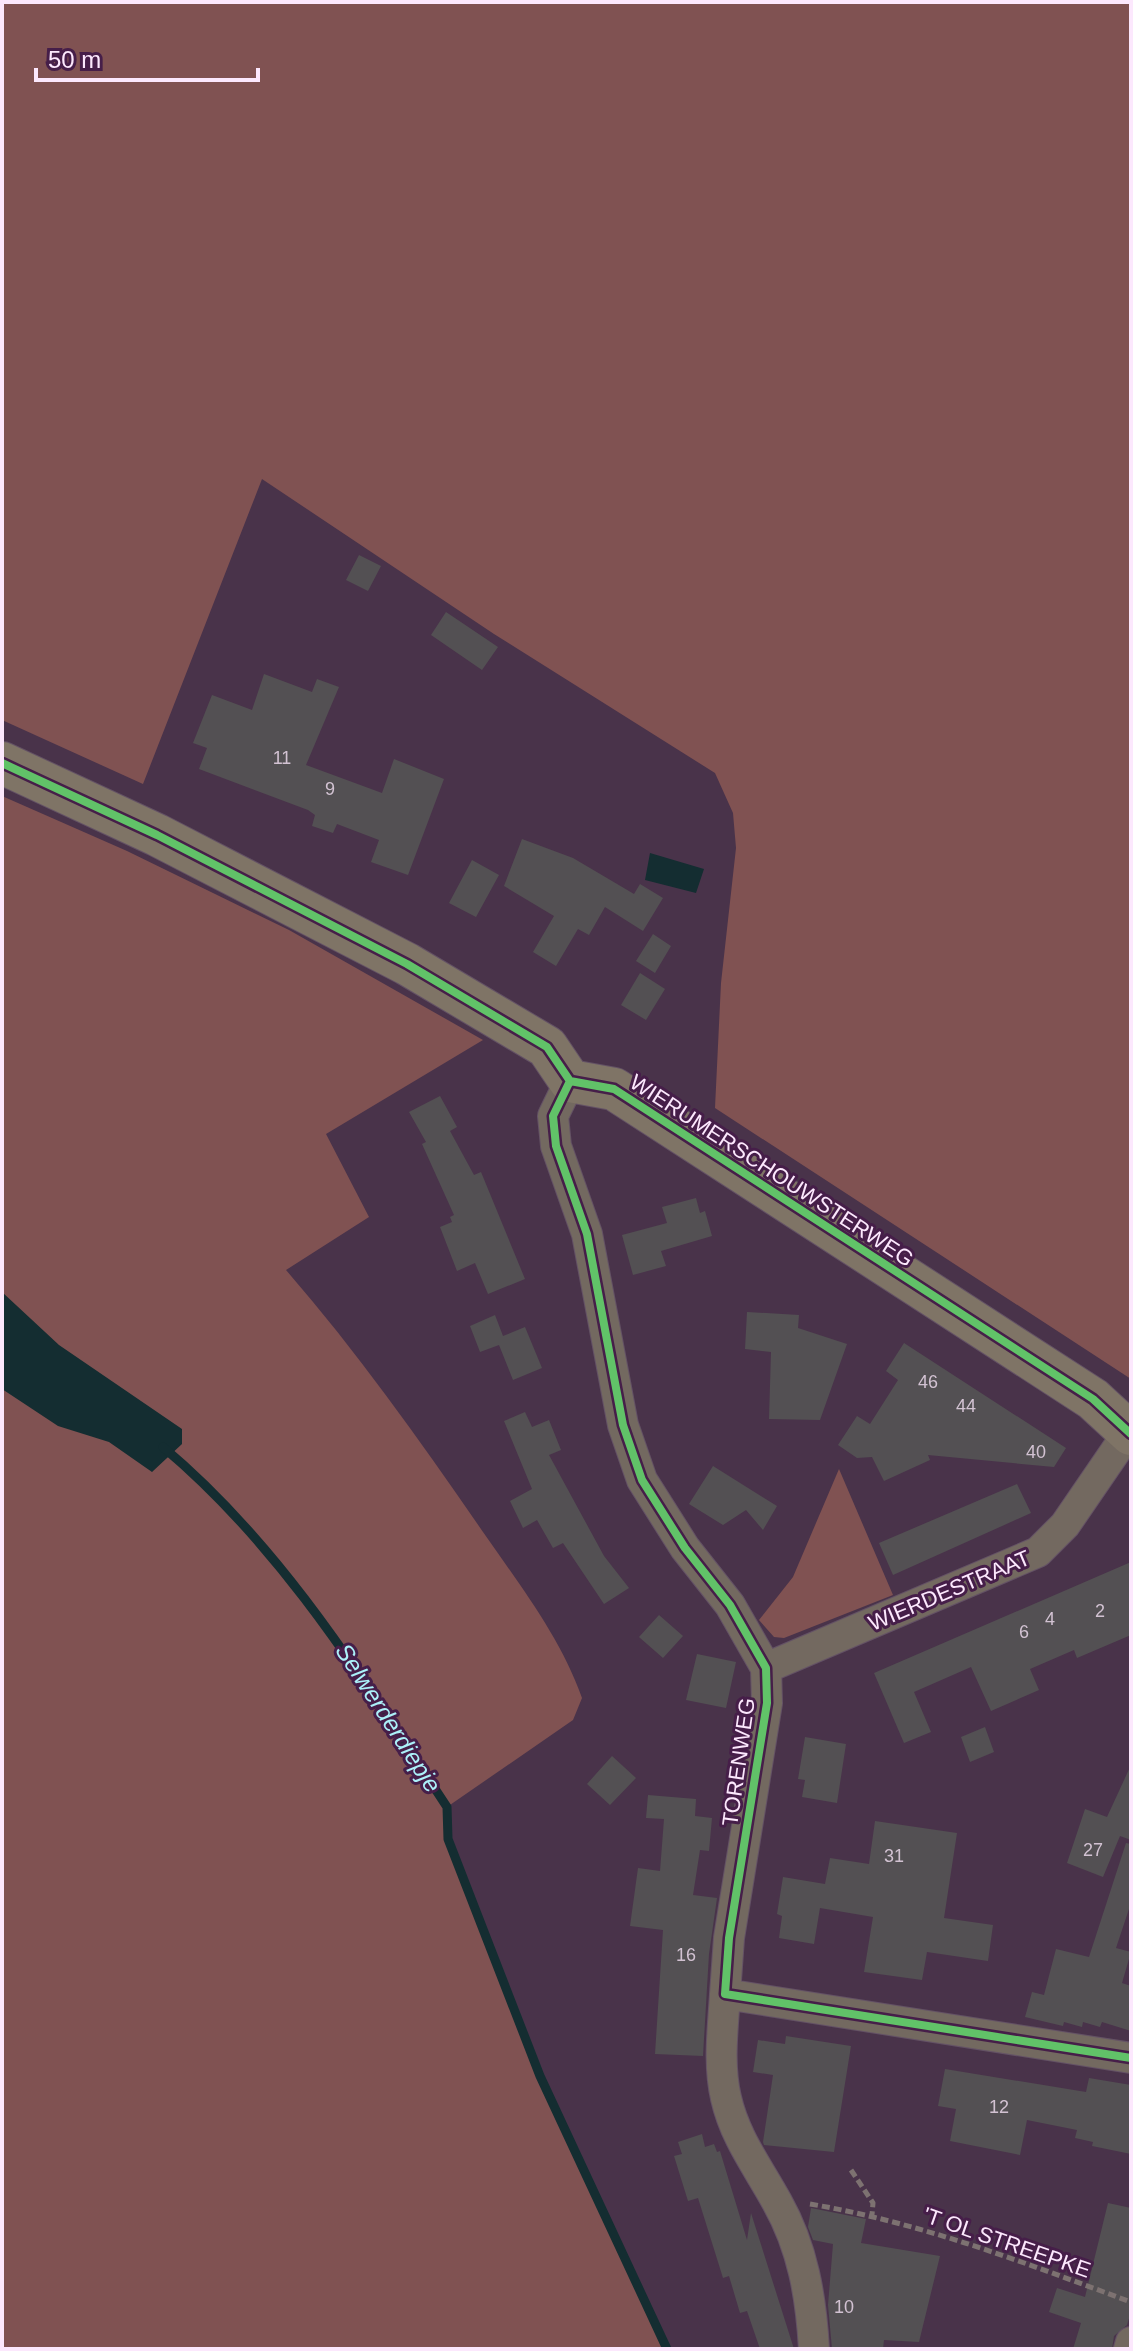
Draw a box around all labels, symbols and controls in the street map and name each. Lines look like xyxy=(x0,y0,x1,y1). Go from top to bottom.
scale bar xyxy=(36,32,258,82)
text: 50 m xyxy=(48,46,101,73)
house number: 11 xyxy=(273,748,291,768)
house number: 9 xyxy=(325,779,335,799)
street label: WIERUMERSCHOUWSTERWEG xyxy=(625,1069,918,1272)
house number: 46 xyxy=(918,1372,938,1392)
house number: 44 xyxy=(956,1396,976,1416)
house number: 40 xyxy=(1026,1442,1046,1462)
street label: WIERDESTRAAT xyxy=(865,1545,1034,1636)
house number: 2 xyxy=(1095,1601,1105,1621)
house number: 4 xyxy=(1045,1609,1055,1629)
house number: 6 xyxy=(1019,1622,1029,1642)
water label: Selwerderdiepje xyxy=(330,1638,447,1797)
street label: TORENWEG xyxy=(717,1696,760,1828)
house number: 27 xyxy=(1083,1840,1103,1860)
house number: 31 xyxy=(884,1846,904,1866)
house number: 16 xyxy=(676,1945,696,1965)
house number: 12 xyxy=(989,2097,1009,2117)
street label: 'T OL STREEPKE xyxy=(920,2202,1094,2283)
house number: 10 xyxy=(834,2297,854,2317)

